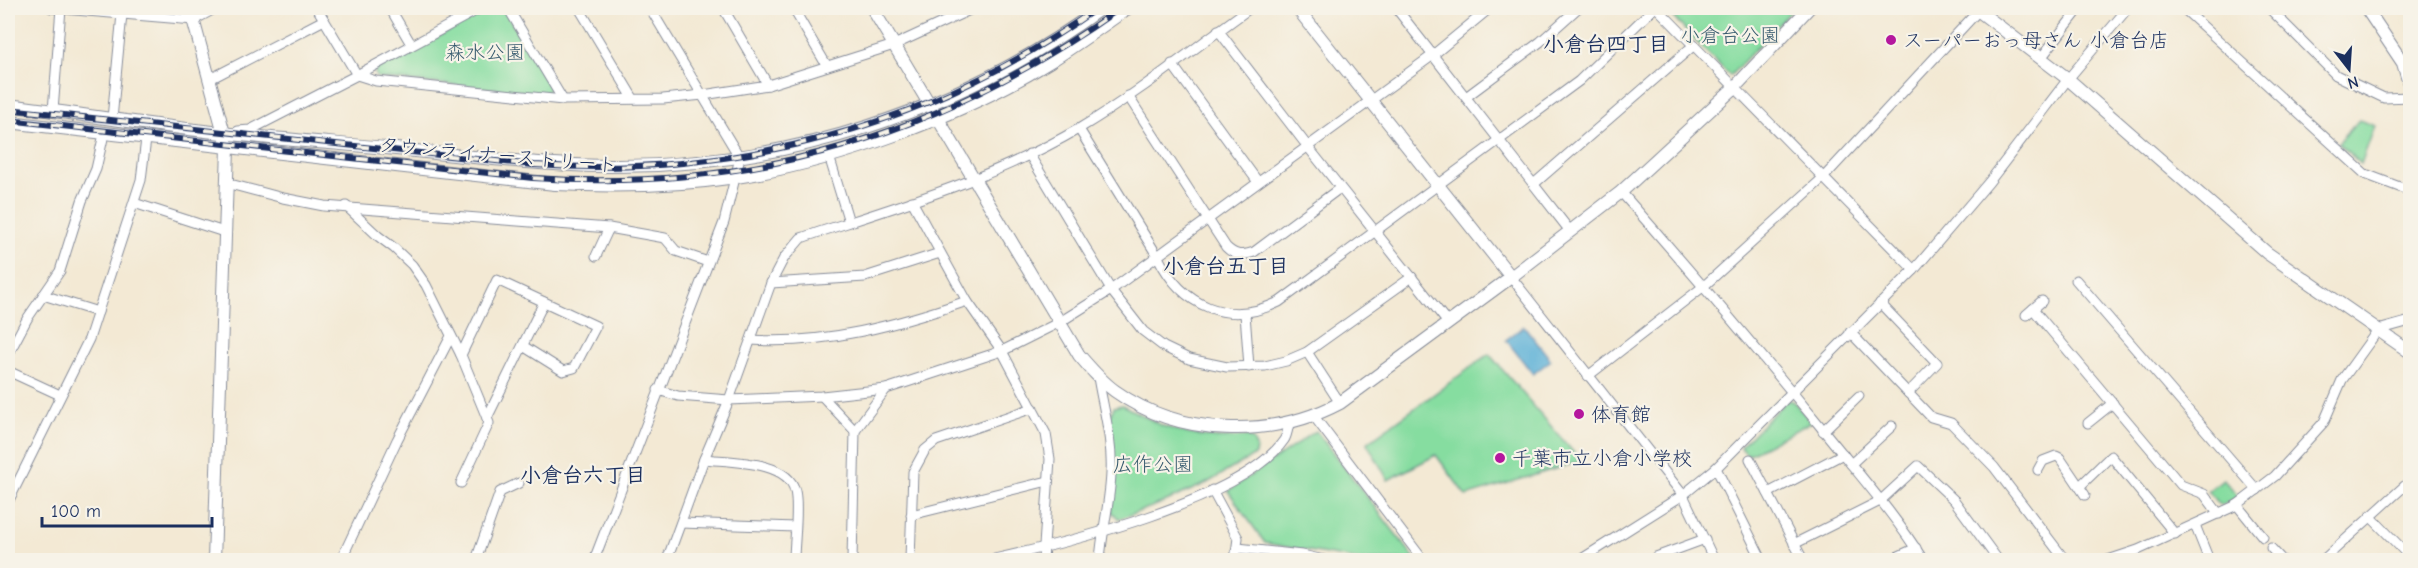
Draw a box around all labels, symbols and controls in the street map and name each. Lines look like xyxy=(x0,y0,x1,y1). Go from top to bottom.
park label: 小倉台公園 xyxy=(1680,24,1780,47)
place label: スーパーおっ母さん 小倉台店 xyxy=(1903,29,2169,52)
district label: 小倉台四丁目 xyxy=(1543,32,1669,56)
marker: スーパーおっ母さん 小倉台店 xyxy=(1884,33,1898,47)
north arrow xyxy=(2319,39,2379,99)
park label: 森水公園 xyxy=(445,41,525,64)
text: N xyxy=(2345,72,2361,93)
street label: タウンライナーストリート xyxy=(378,133,618,177)
district label: 小倉台五丁目 xyxy=(1163,254,1289,278)
place label: 体育館 xyxy=(1591,403,1651,426)
marker: 体育館 xyxy=(1572,407,1586,421)
place label: 千葉市立小倉小学校 xyxy=(1512,447,1692,470)
marker: 千葉市立小倉小学校 xyxy=(1493,451,1507,465)
park label: 広作公園 xyxy=(1113,453,1193,476)
district label: 小倉台六丁目 xyxy=(520,463,646,487)
scale bar xyxy=(42,490,212,528)
text: 100 m xyxy=(51,501,101,522)

